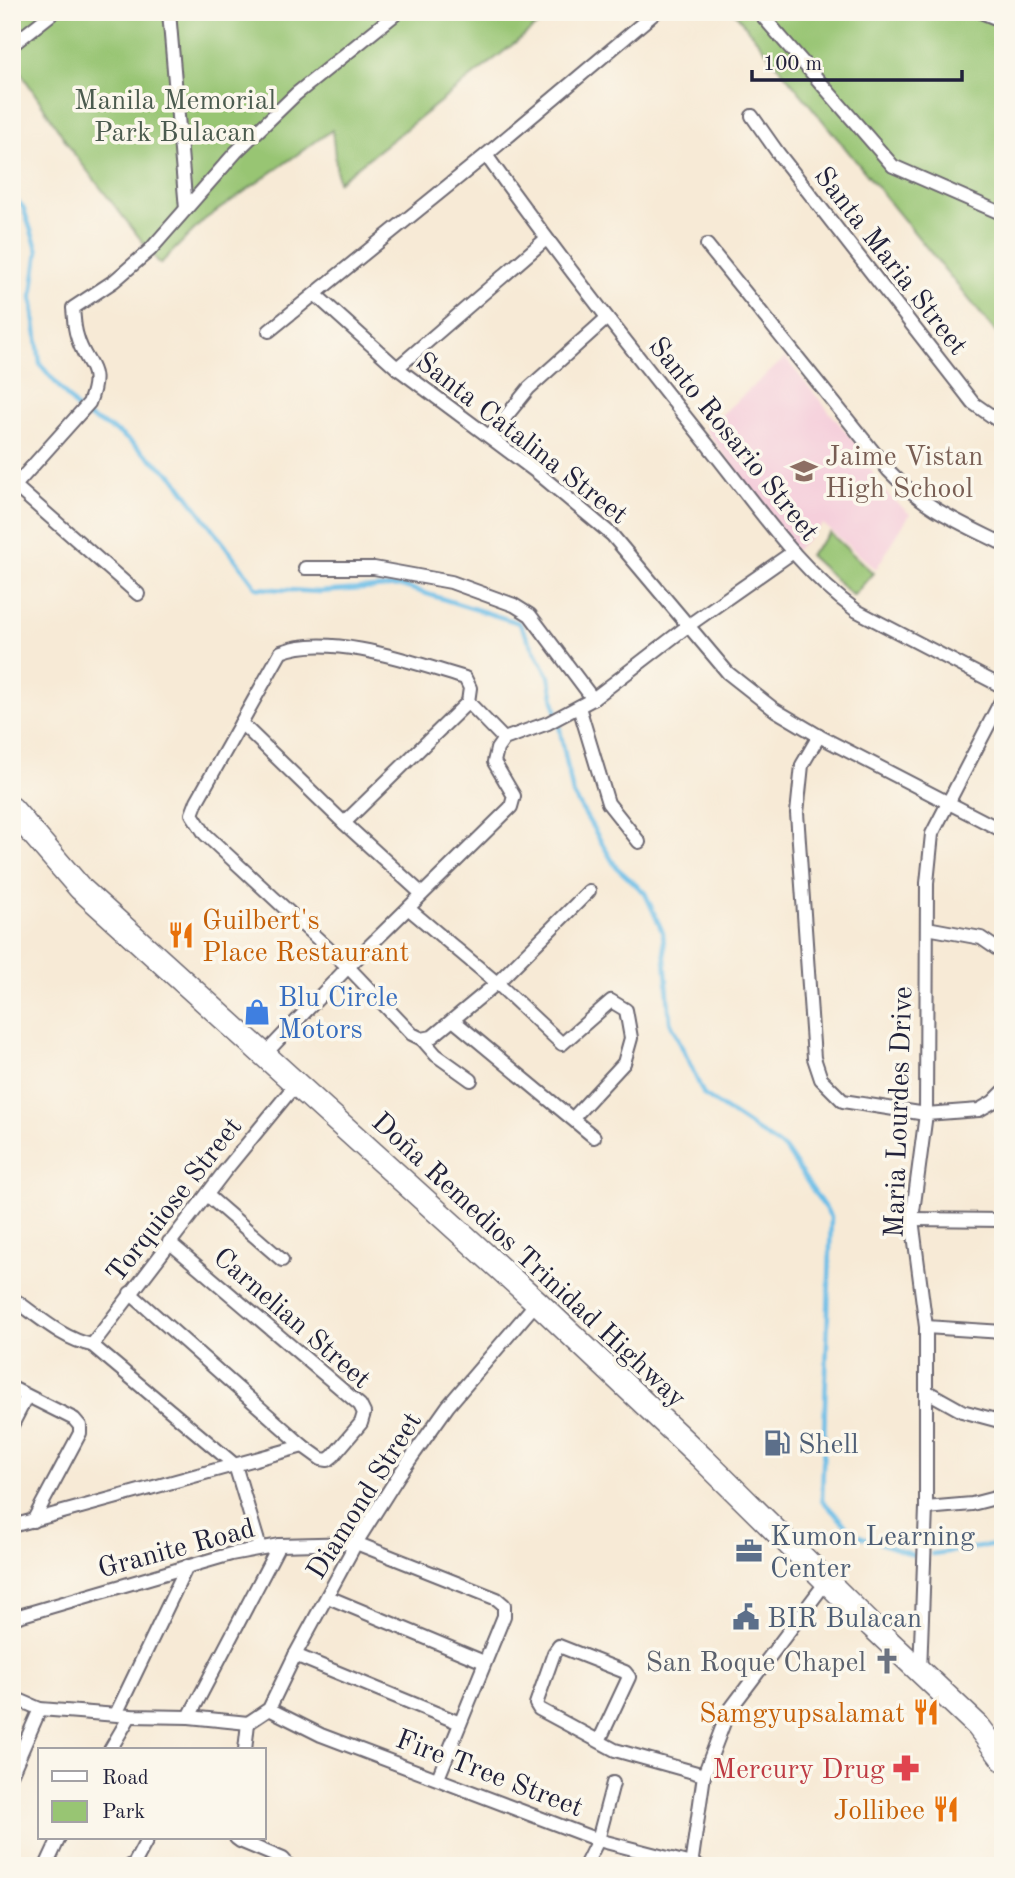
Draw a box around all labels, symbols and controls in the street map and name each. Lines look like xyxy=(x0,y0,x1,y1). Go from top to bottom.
scale bar xyxy=(752,38,962,82)
text: 100 m xyxy=(763,54,822,75)
park label: Manila Memorial Park Bulacan xyxy=(74,88,276,148)
street label: Santa Maria Street xyxy=(808,163,971,361)
street label: Santo Rosario Street xyxy=(642,333,823,547)
street label: Santa Catalina Street xyxy=(410,348,632,530)
place label: Jaime Vistan High School xyxy=(825,444,983,504)
school or university icon: Jaime Vistan High School xyxy=(789,456,819,486)
place label: Guilbert's Place Restaurant xyxy=(202,908,409,968)
restaurant icon: Guilbert's Place Restaurant xyxy=(166,920,196,950)
place label: Blu Circle Motors xyxy=(278,985,398,1045)
street label: Maria Lourdes Drive xyxy=(882,986,918,1238)
shop icon: Blu Circle Motors xyxy=(242,997,272,1027)
street label: Doña Remedios Trinidad Highway xyxy=(365,1108,691,1414)
street label: Torquiose Street xyxy=(102,1113,248,1289)
street label: Carnelian Street xyxy=(207,1244,375,1395)
street label: Diamond Street xyxy=(303,1408,428,1585)
fuel station icon: Shell xyxy=(762,1428,792,1458)
place label: Shell xyxy=(798,1432,859,1460)
street label: Granite Road xyxy=(95,1516,258,1584)
place label: Kumon Learning Center xyxy=(770,1524,975,1584)
office icon: Kumon Learning Center xyxy=(734,1536,764,1566)
public building icon: BIR Bulacan xyxy=(731,1602,761,1632)
place label: BIR Bulacan xyxy=(767,1606,922,1634)
church icon: San Roque Chapel xyxy=(872,1646,902,1676)
place label: San Roque Chapel xyxy=(645,1650,866,1678)
restaurant icon: Samgyupsalamat xyxy=(911,1697,941,1727)
place label: Samgyupsalamat xyxy=(699,1701,905,1729)
street label: Fire Tree Street xyxy=(391,1726,586,1823)
legend xyxy=(38,1748,266,1840)
pharmacy icon: Mercury Drug xyxy=(891,1753,921,1783)
place label: Mercury Drug xyxy=(712,1757,885,1785)
text: Road xyxy=(102,1768,149,1789)
restaurant icon: Jollibee xyxy=(931,1794,961,1824)
place label: Jollibee xyxy=(833,1798,925,1826)
text: Park xyxy=(102,1802,145,1823)

